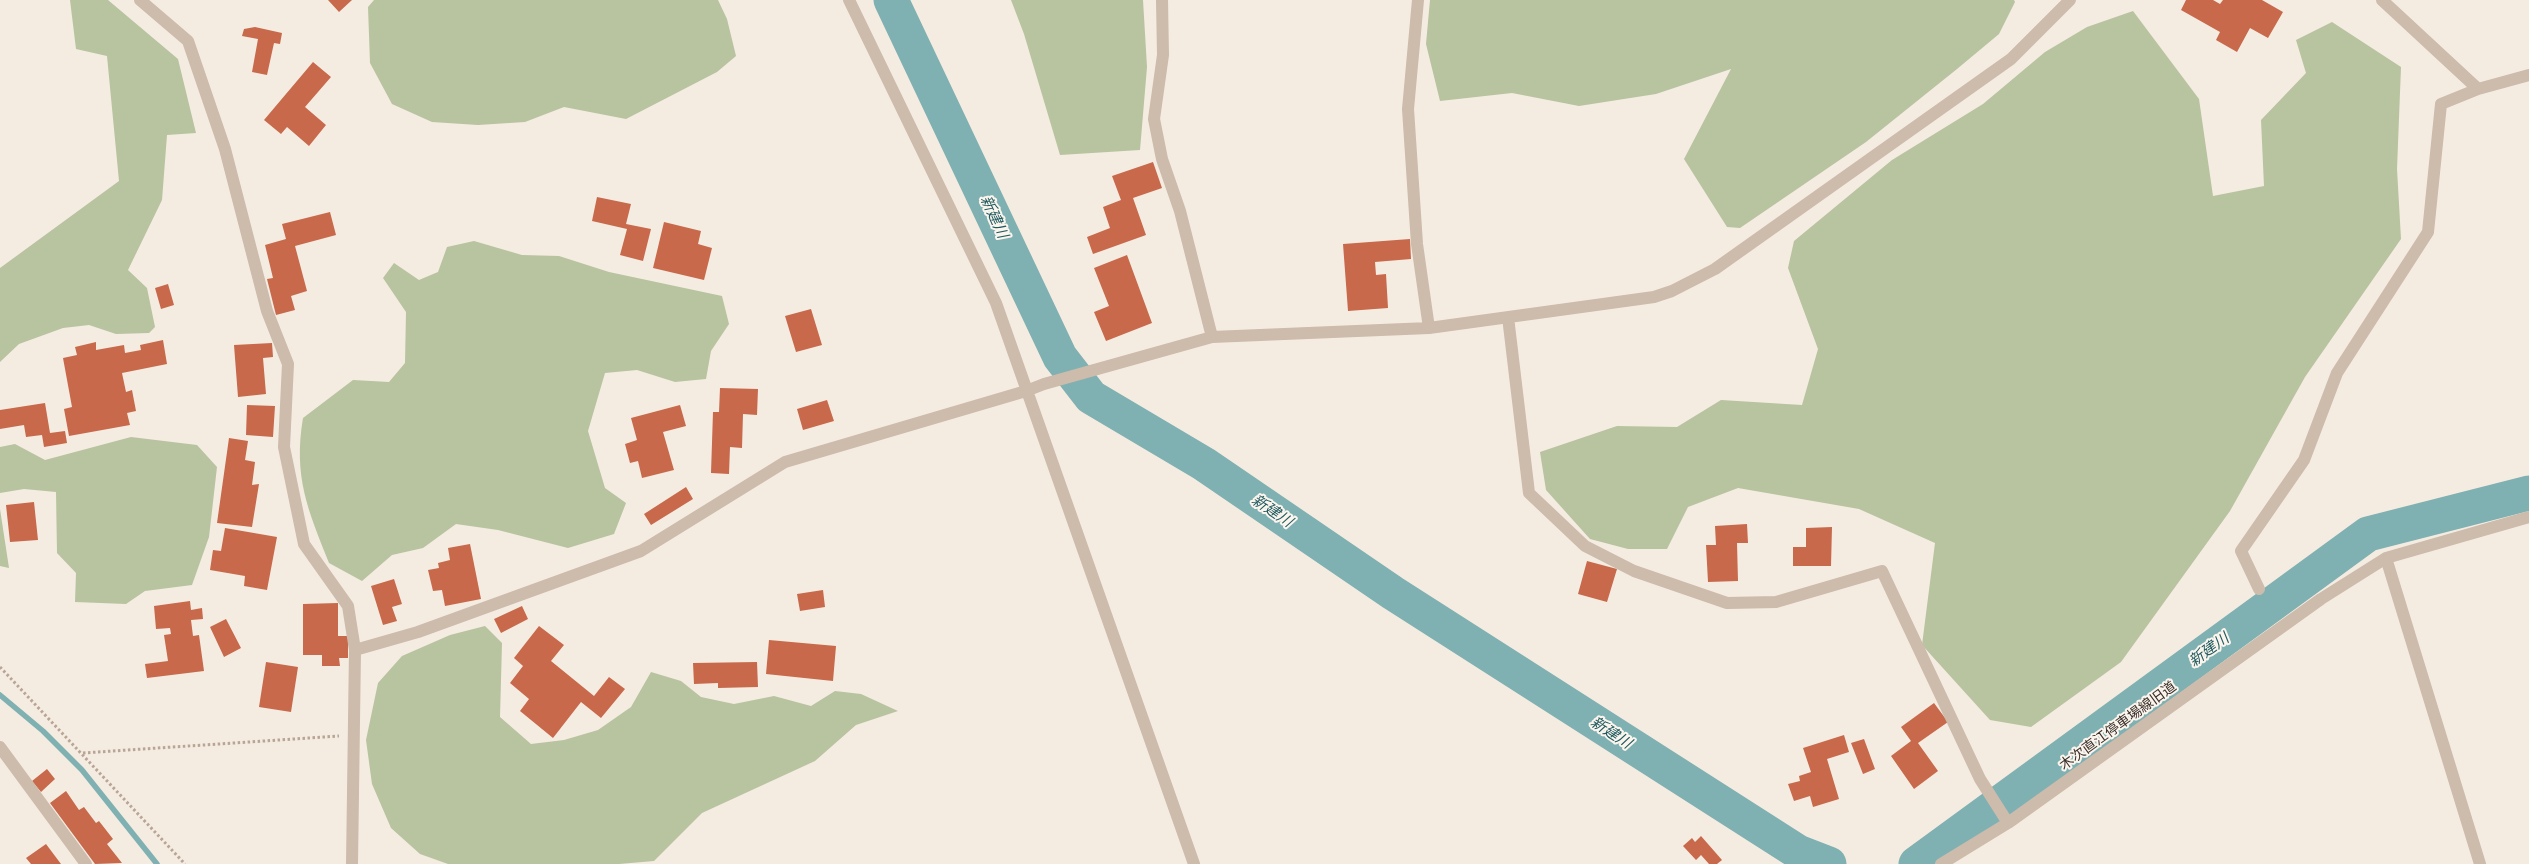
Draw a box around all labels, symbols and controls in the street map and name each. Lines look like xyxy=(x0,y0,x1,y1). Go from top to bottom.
water label: 新建川 xyxy=(976,193,1012,241)
water label: 新建川 xyxy=(1248,491,1296,531)
water label: 新建川 xyxy=(2186,629,2232,671)
street label: 木次直江停車場線旧道 xyxy=(2056,678,2180,774)
water label: 新建川 xyxy=(1587,713,1635,753)

